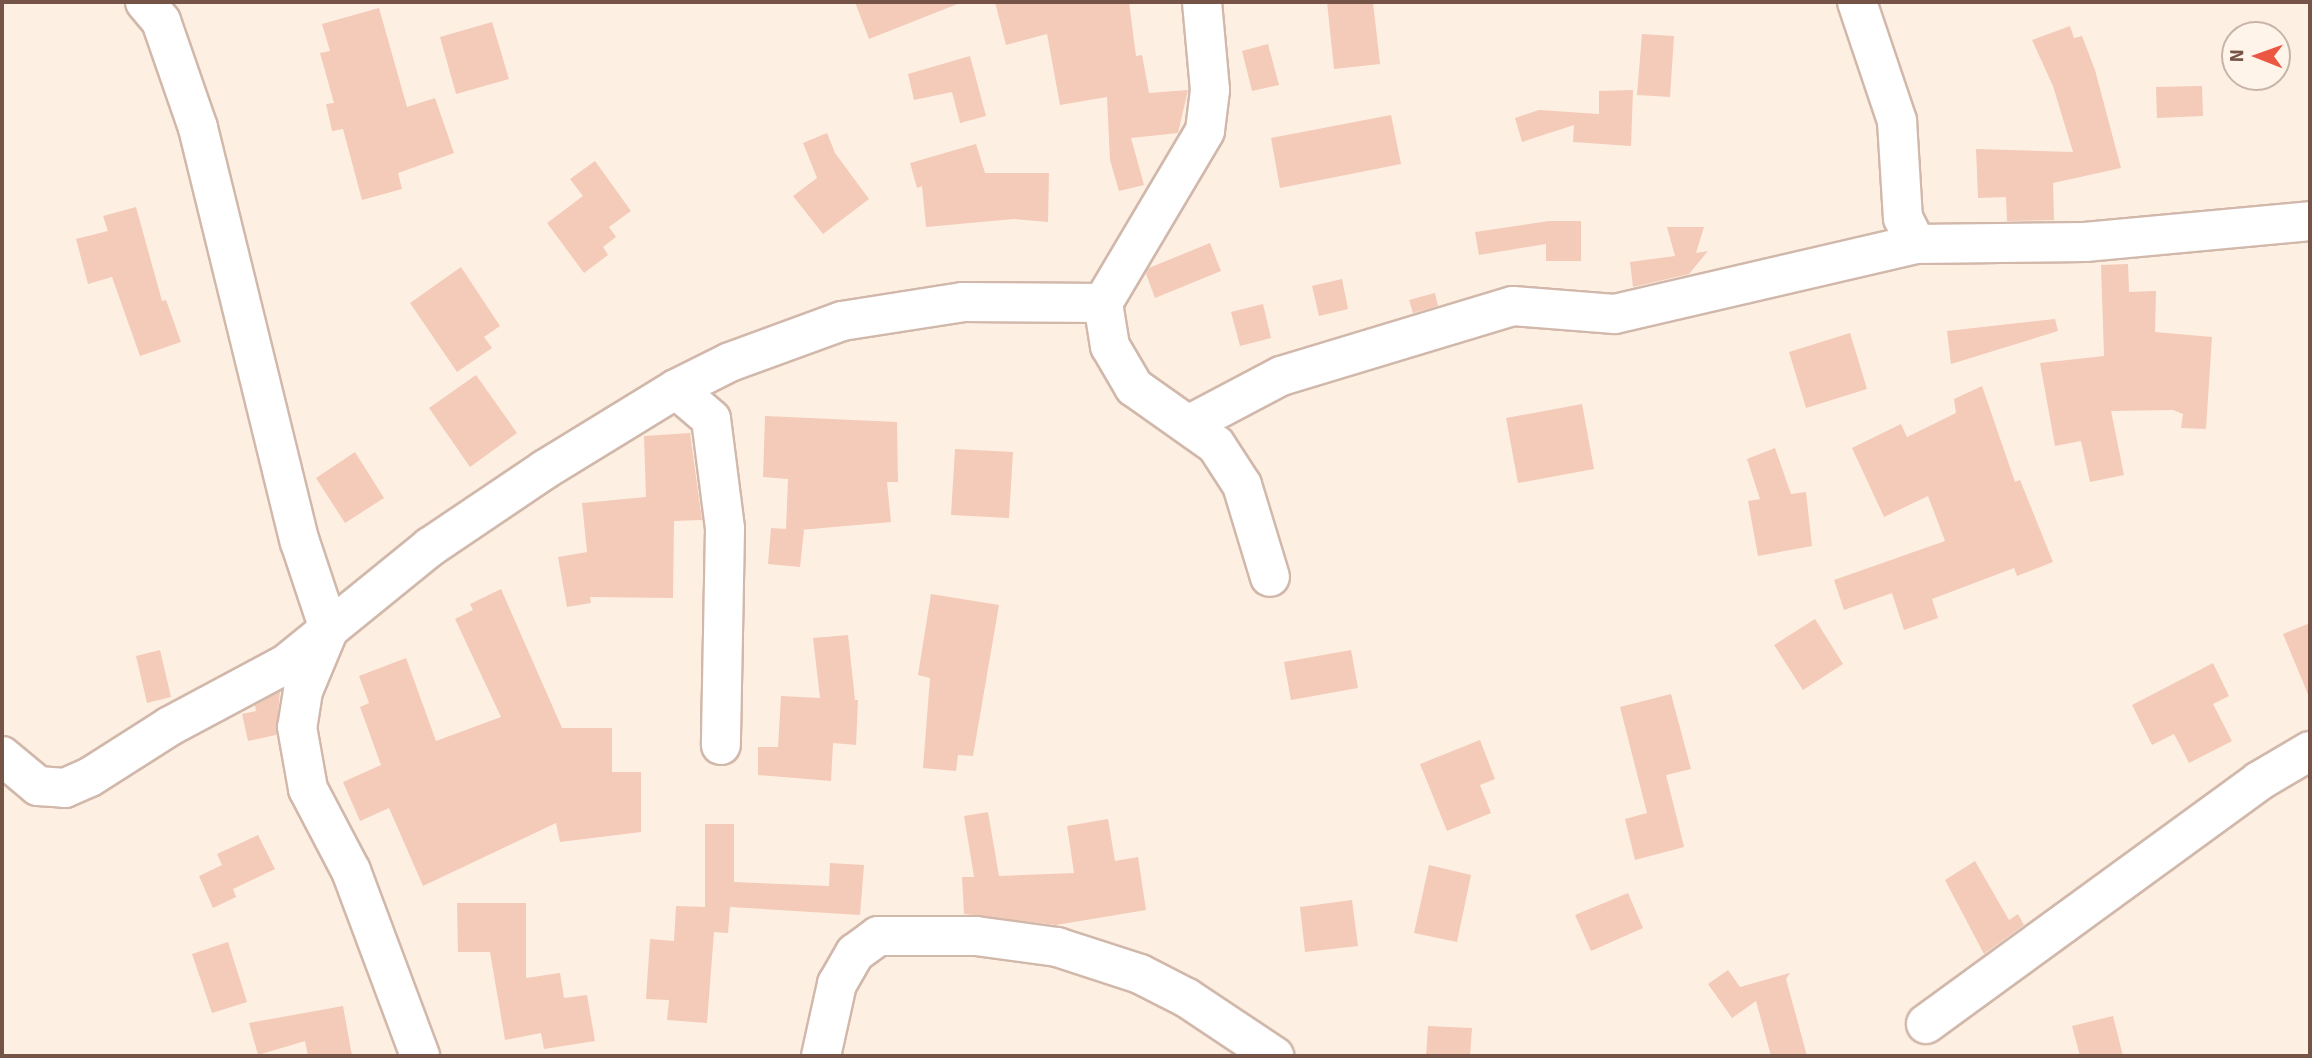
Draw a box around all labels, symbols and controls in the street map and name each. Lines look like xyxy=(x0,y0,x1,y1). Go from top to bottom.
north arrow xyxy=(2221,21,2291,91)
text: N xyxy=(2225,49,2249,62)

